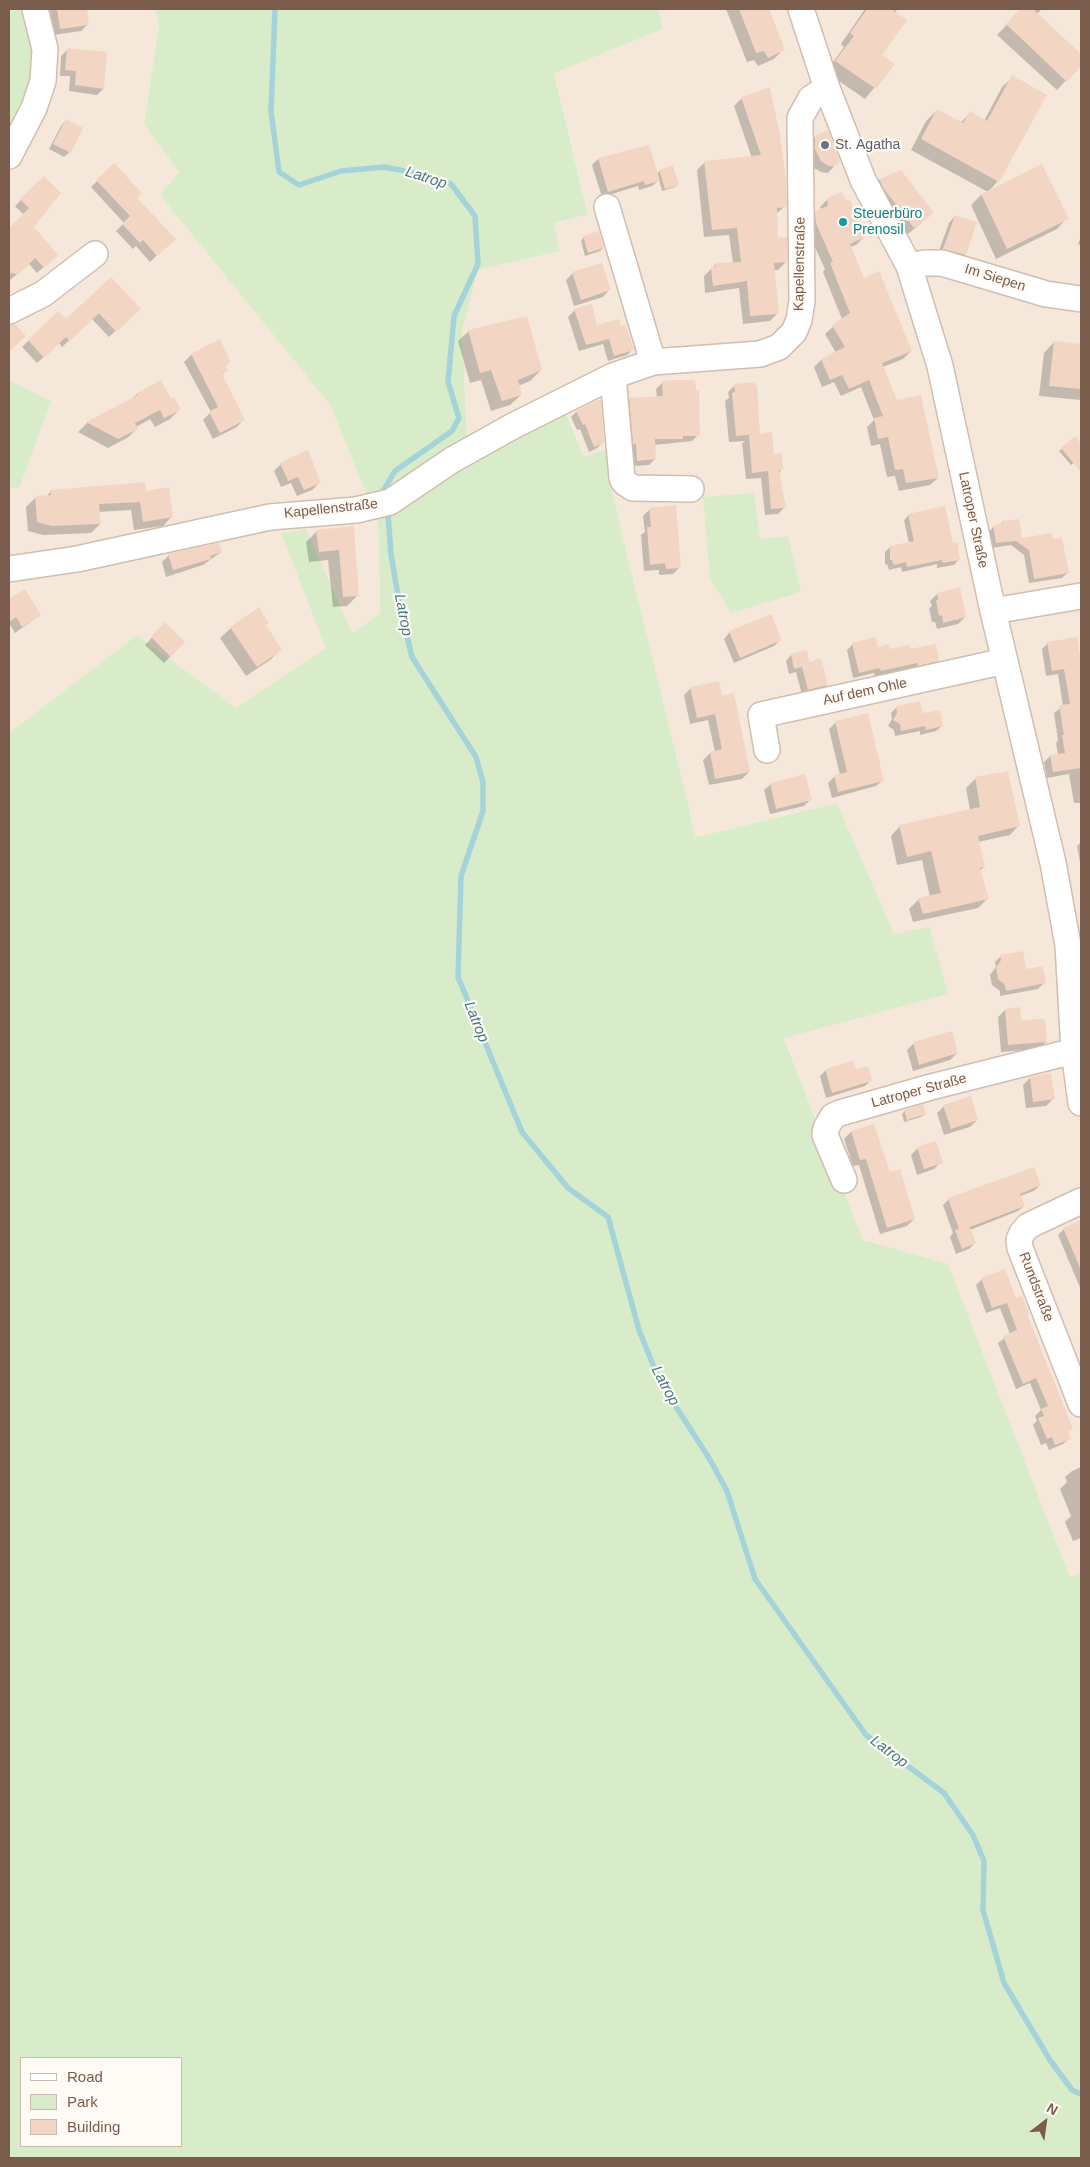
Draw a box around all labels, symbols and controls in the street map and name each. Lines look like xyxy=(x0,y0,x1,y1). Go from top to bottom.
place label: St. Agatha xyxy=(835,137,900,153)
marker: St. Agatha xyxy=(819,139,831,151)
water label: Latrop xyxy=(403,163,449,193)
place label: Steuerbüro Prenosil xyxy=(853,206,922,238)
marker: Steuerbüro Prenosil xyxy=(837,216,849,228)
street label: Kapellenstraße xyxy=(791,217,809,311)
street label: Im Siepen xyxy=(962,261,1028,295)
street label: Latroper Straße xyxy=(955,470,991,570)
street label: Kapellenstraße xyxy=(283,496,379,522)
water label: Latrop xyxy=(390,592,416,638)
street label: Auf dem Ohle xyxy=(821,675,909,709)
water label: Latrop xyxy=(460,999,492,1045)
street label: Latroper Straße xyxy=(869,1070,969,1112)
street label: Rundstraße xyxy=(1015,1250,1057,1324)
water label: Latrop xyxy=(647,1363,683,1409)
water label: Latrop xyxy=(867,1732,911,1772)
legend xyxy=(20,2057,182,2147)
text: Road xyxy=(67,2068,103,2085)
text: Park xyxy=(67,2093,98,2110)
north arrow xyxy=(1020,2097,1070,2147)
text: N xyxy=(1044,2100,1061,2118)
text: Building xyxy=(67,2118,120,2135)

